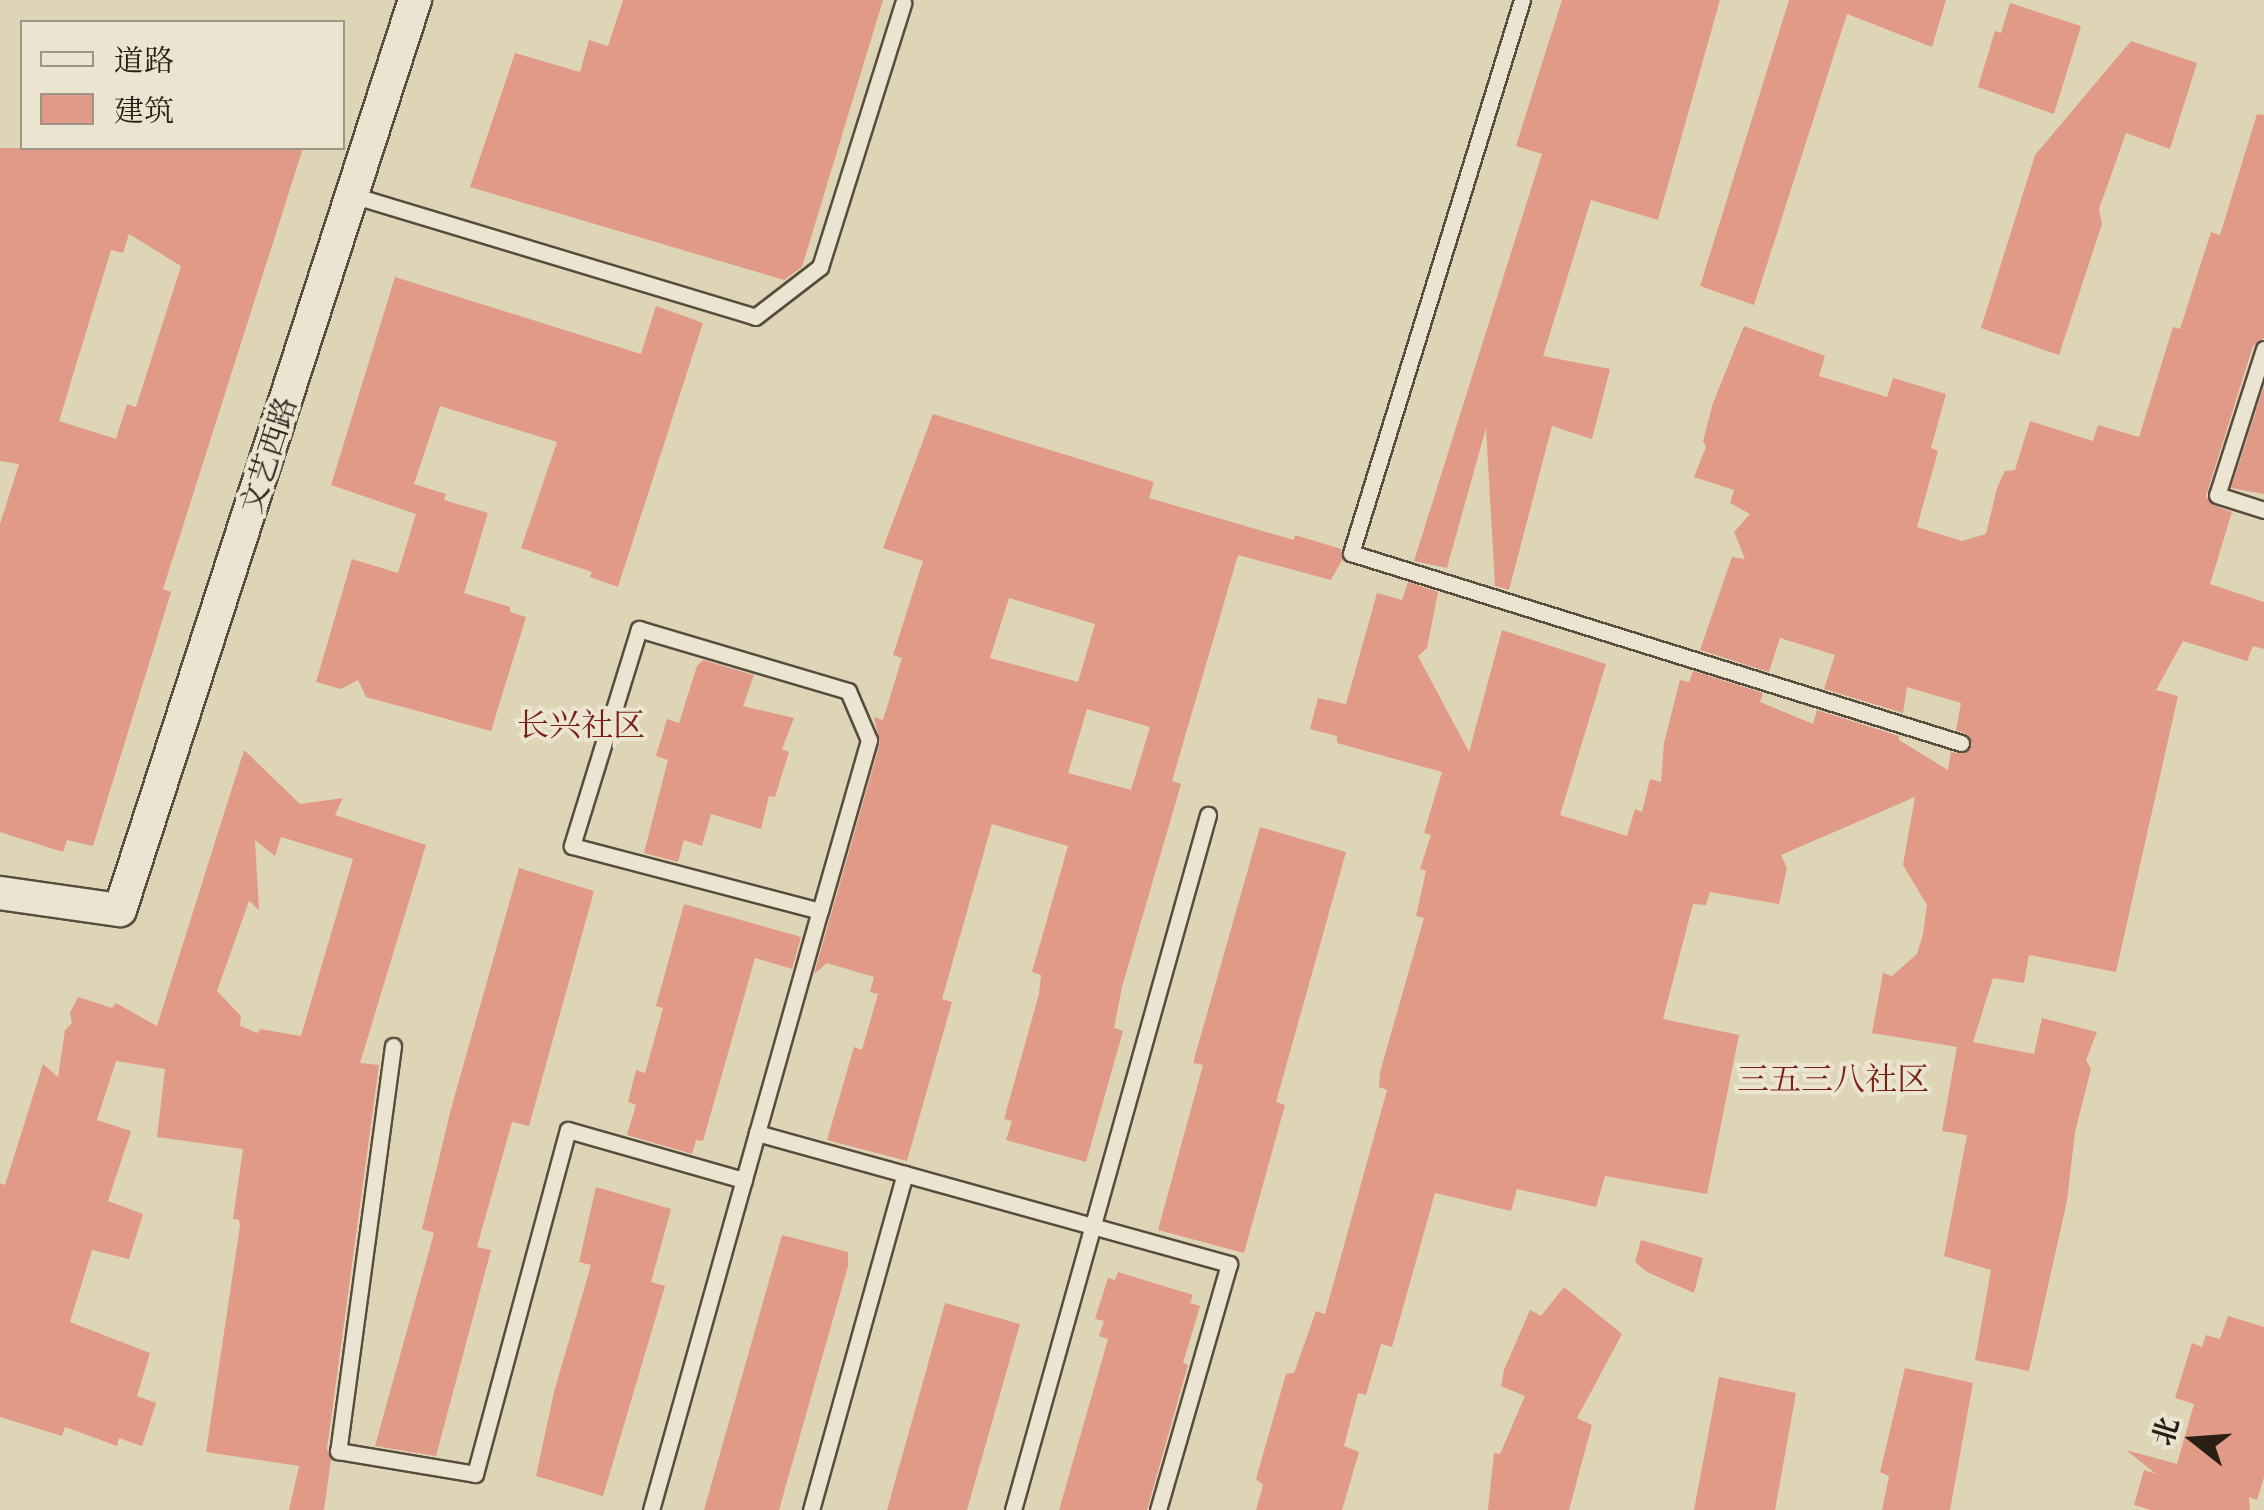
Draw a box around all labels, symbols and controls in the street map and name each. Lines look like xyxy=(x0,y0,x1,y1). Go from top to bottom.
legend xyxy=(20,20,345,150)
text: 道路 xyxy=(114,38,174,82)
text: 建筑 xyxy=(114,88,174,132)
street label: 文艺西路 xyxy=(232,392,304,518)
district label: 长兴社区 xyxy=(517,706,645,744)
district label: 三五三八社区 xyxy=(1737,1060,1929,1098)
north arrow xyxy=(2144,1390,2244,1490)
text: 北 xyxy=(2141,1412,2189,1450)

